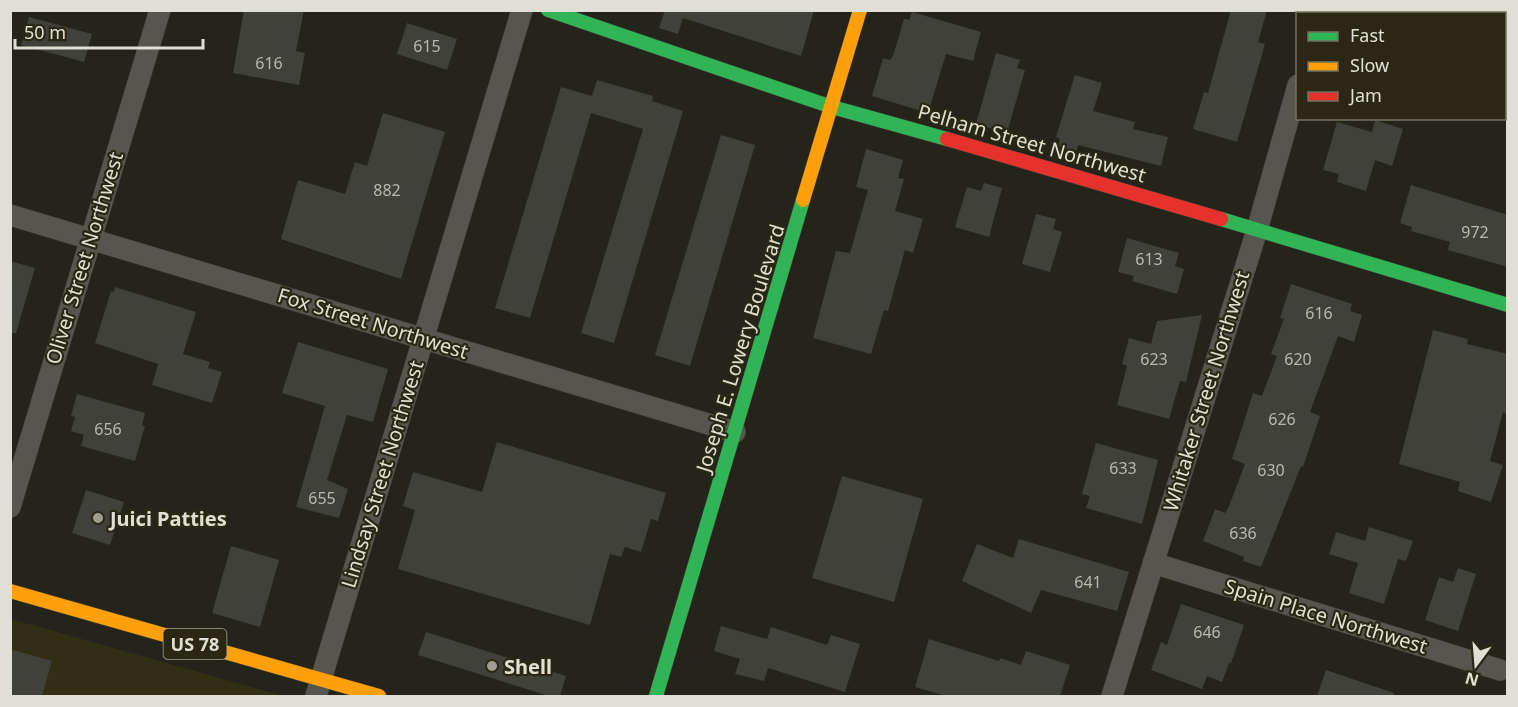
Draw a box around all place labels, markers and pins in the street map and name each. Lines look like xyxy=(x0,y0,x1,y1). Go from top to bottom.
place label: Juici Patties xyxy=(108,505,227,532)
marker: Juici Patties xyxy=(91,511,105,525)
place label: Shell xyxy=(504,653,552,680)
marker: Shell xyxy=(485,659,499,673)

